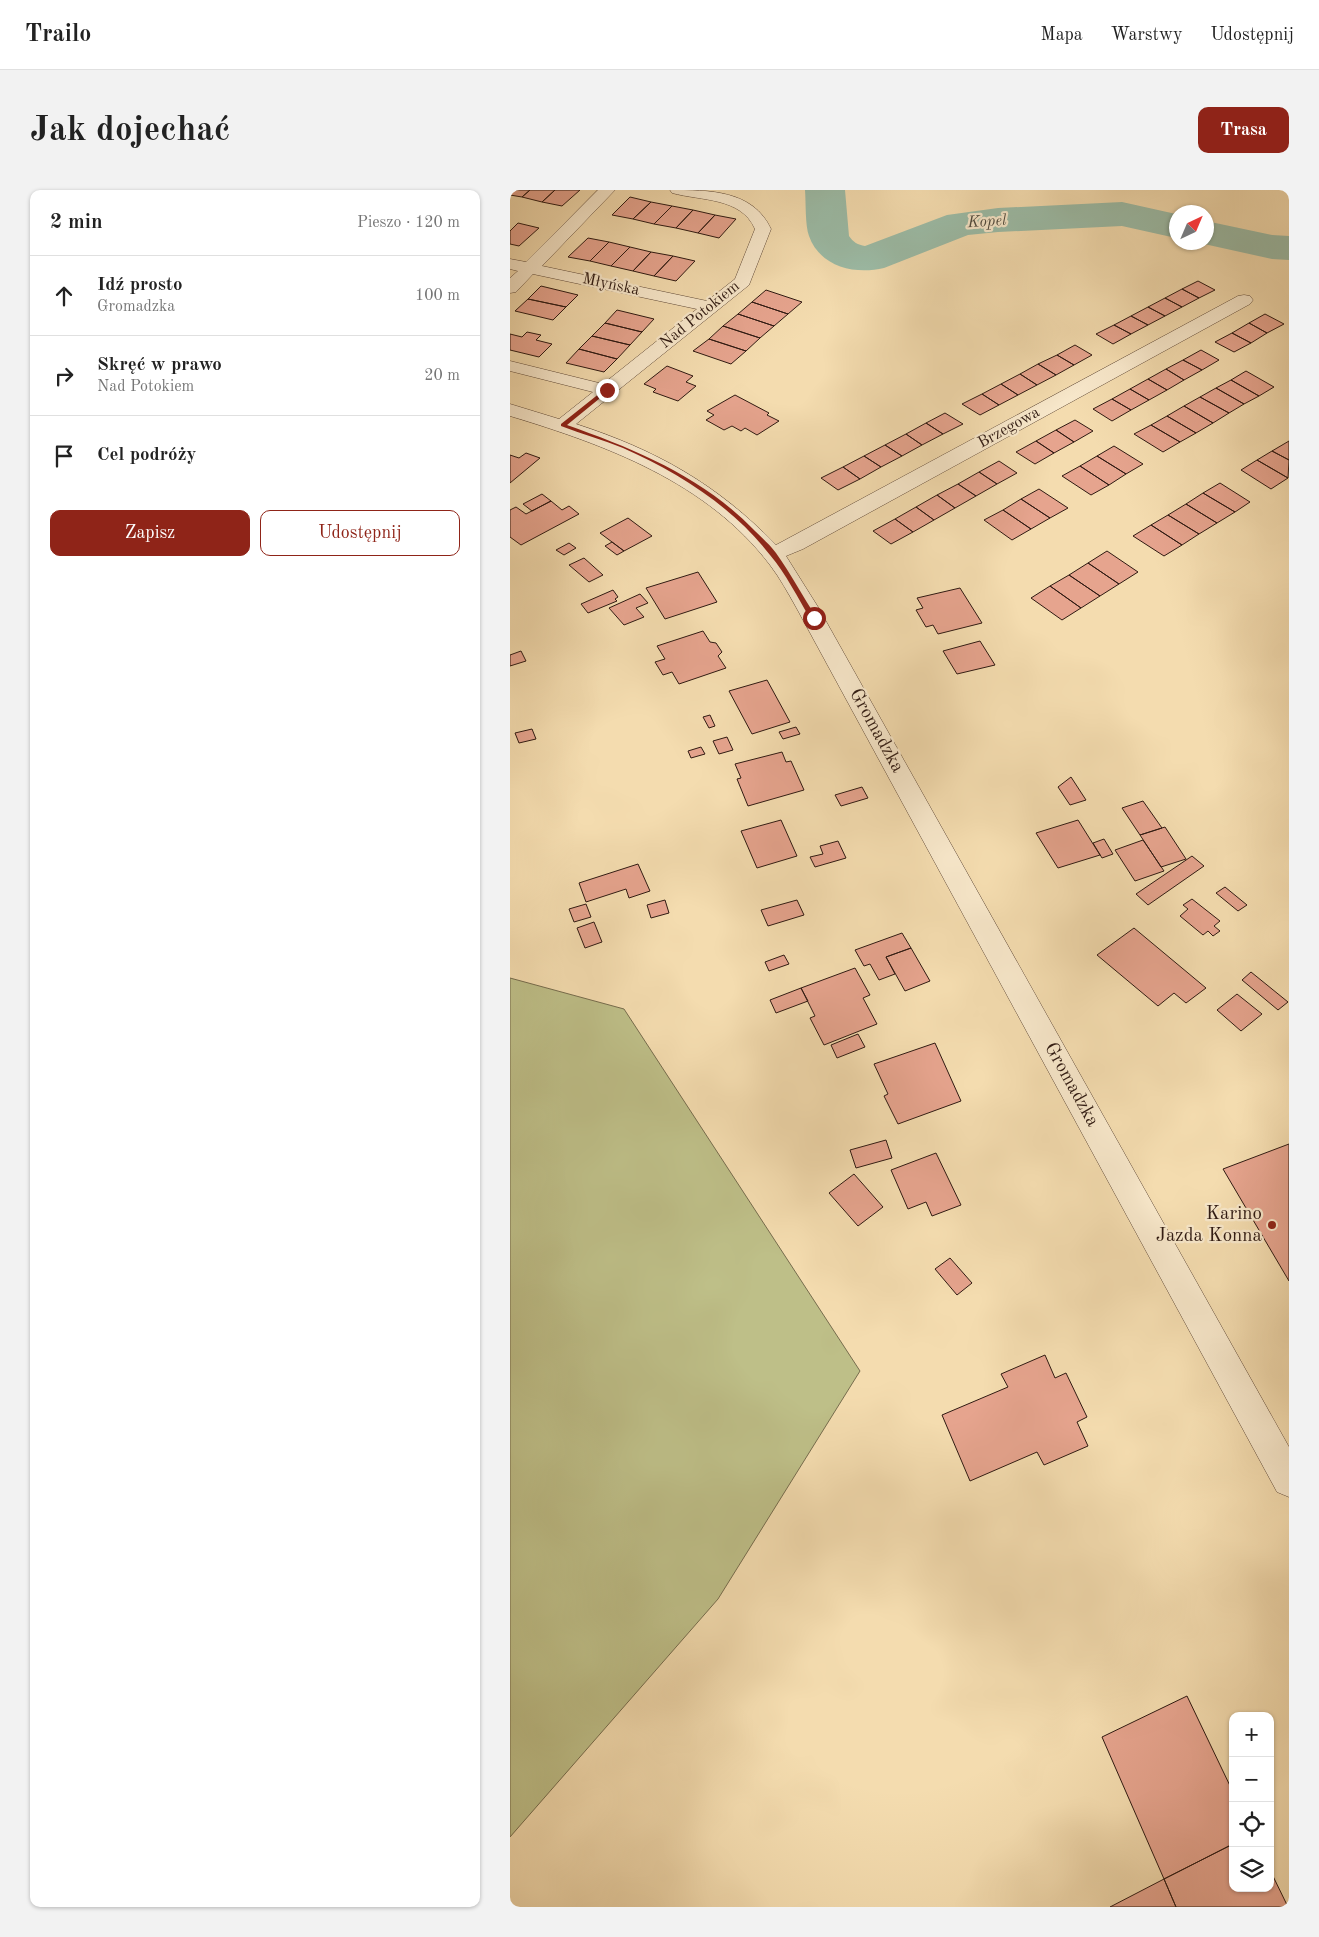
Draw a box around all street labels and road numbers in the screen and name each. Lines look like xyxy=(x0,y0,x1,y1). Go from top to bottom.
street label: Młyńska xyxy=(581,271,641,299)
street label: Nad Potokiem xyxy=(657,278,743,352)
street label: Brzegowa xyxy=(975,404,1043,452)
street label: Gromadzka xyxy=(845,686,907,777)
street label: Gromadzka xyxy=(1040,1040,1102,1131)

